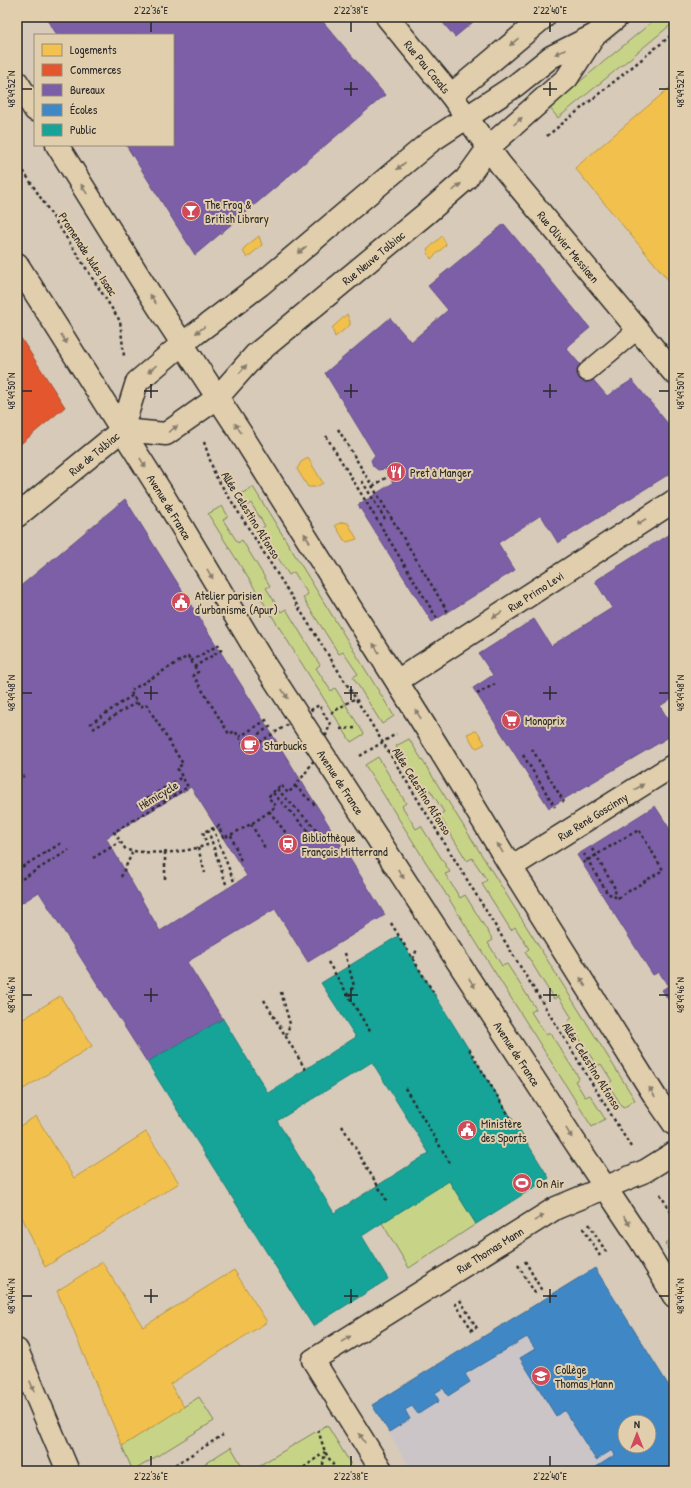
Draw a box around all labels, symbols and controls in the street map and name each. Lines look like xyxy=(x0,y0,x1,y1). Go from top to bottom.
text: 2°22'36"E xyxy=(134,4,169,17)
text: 2°22'38"E xyxy=(334,4,369,17)
text: 2°22'40"E xyxy=(533,4,567,17)
legend xyxy=(34,34,174,146)
street label: Rue Pau Casals xyxy=(401,36,455,97)
one-way arrow xyxy=(508,37,519,46)
text: Logements xyxy=(70,41,117,58)
one-way arrow xyxy=(554,49,566,56)
text: Commerces xyxy=(70,61,122,78)
text: 48°49'52"N xyxy=(5,71,18,107)
text: 48°49'52"N xyxy=(674,71,687,107)
text: Bureaux xyxy=(70,81,105,98)
text: Écoles xyxy=(70,101,98,118)
one-way arrow xyxy=(513,116,523,126)
text: Public xyxy=(70,121,96,138)
one-way arrow xyxy=(396,161,406,170)
one-way arrow xyxy=(452,182,462,192)
one-way arrow xyxy=(81,183,88,195)
place label: The Frog & British Library xyxy=(205,196,269,227)
bar icon: The Frog & British Library xyxy=(180,200,202,222)
street label: Rue Olivier Messiaen xyxy=(534,207,604,286)
street label: Promenade Jules Isaac xyxy=(55,209,122,299)
street label: Rue Neuve Tolbiac xyxy=(338,226,408,289)
one-way arrow xyxy=(297,245,307,254)
one-way arrow xyxy=(150,293,157,305)
one-way arrow xyxy=(194,326,205,334)
one-way arrow xyxy=(60,334,68,344)
one-way arrow xyxy=(147,364,157,373)
one-way arrow xyxy=(238,364,247,373)
text: 48°49'50"N xyxy=(5,373,18,409)
text: 48°49'50"N xyxy=(674,373,687,409)
one-way arrow xyxy=(234,422,241,434)
one-way arrow xyxy=(168,425,179,433)
street label: Rue de Tolbiac xyxy=(65,427,123,479)
one-way arrow xyxy=(139,457,146,469)
restaurant icon: Pret à Manger xyxy=(385,461,407,483)
place label: Pret à Manger xyxy=(410,464,472,481)
street label: Allée Celestino Alfonso xyxy=(217,468,285,562)
street label: Avenue de France xyxy=(143,471,197,543)
one-way arrow xyxy=(636,518,646,526)
one-way arrow xyxy=(303,533,311,543)
street label: Rue Primo Levi xyxy=(504,567,567,616)
one-way arrow xyxy=(207,568,214,580)
place label: Atelier parisien d'urbanisme (Apur) xyxy=(195,587,278,618)
public building icon: Atelier parisien d'urbanisme (Apur) xyxy=(170,591,192,613)
one-way arrow xyxy=(492,611,502,619)
one-way arrow xyxy=(372,643,380,653)
text: 48°49'48"N xyxy=(5,675,18,711)
text: 48°49'48"N xyxy=(674,675,687,711)
one-way arrow xyxy=(281,688,288,700)
one-way arrow xyxy=(414,708,421,720)
supermarket icon: Monoprix xyxy=(500,709,522,731)
place label: Monoprix xyxy=(525,712,565,729)
cafe icon: Starbucks xyxy=(239,734,261,756)
place label: Starbucks xyxy=(264,737,307,754)
street label: Allée Celestino Alfonso xyxy=(388,744,456,838)
street label: Avenue de France xyxy=(314,746,368,818)
street label: Hémicycle xyxy=(135,776,181,814)
one-way arrow xyxy=(633,783,645,790)
street label: Rue René Goscinny xyxy=(554,788,631,844)
place label: Bibliothèque François Mitterrand xyxy=(301,829,388,860)
station icon: Bibliothèque François Mitterrand xyxy=(277,833,299,855)
one-way arrow xyxy=(496,842,503,854)
one-way arrow xyxy=(397,868,405,879)
one-way arrow xyxy=(580,976,587,988)
text: 48°49'46"N xyxy=(5,977,18,1013)
text: 48°49'46"N xyxy=(674,977,687,1013)
one-way arrow xyxy=(468,978,476,988)
street label: Avenue de France xyxy=(490,1018,545,1090)
street label: Allée Celestino Alfonso xyxy=(558,1019,626,1113)
one-way arrow xyxy=(649,1086,656,1098)
place label: Ministère des Sports xyxy=(481,1115,527,1146)
public building icon: Ministère des Sports xyxy=(456,1119,478,1141)
one-way arrow xyxy=(565,1127,572,1139)
sports icon: On Air xyxy=(511,1172,533,1194)
place label: On Air xyxy=(536,1175,564,1192)
one-way arrow xyxy=(534,1214,545,1222)
one-way arrow xyxy=(623,1215,631,1226)
street label: Rue Thomas Mann xyxy=(453,1222,526,1277)
text: 48°49'44"N xyxy=(5,1278,18,1314)
text: 48°49'44"N xyxy=(674,1278,687,1314)
one-way arrow xyxy=(340,1336,352,1343)
place label: Collège Thomas Mann xyxy=(555,1361,613,1392)
school or university icon: Collège Thomas Mann xyxy=(530,1365,552,1387)
one-way arrow xyxy=(29,1381,35,1392)
north arrow xyxy=(617,1414,657,1454)
text: N xyxy=(634,1417,640,1431)
one-way arrow xyxy=(358,1433,366,1443)
text: 2°22'36"E xyxy=(134,1470,169,1483)
text: 2°22'38"E xyxy=(334,1470,369,1483)
text: 2°22'40"E xyxy=(533,1470,567,1483)

